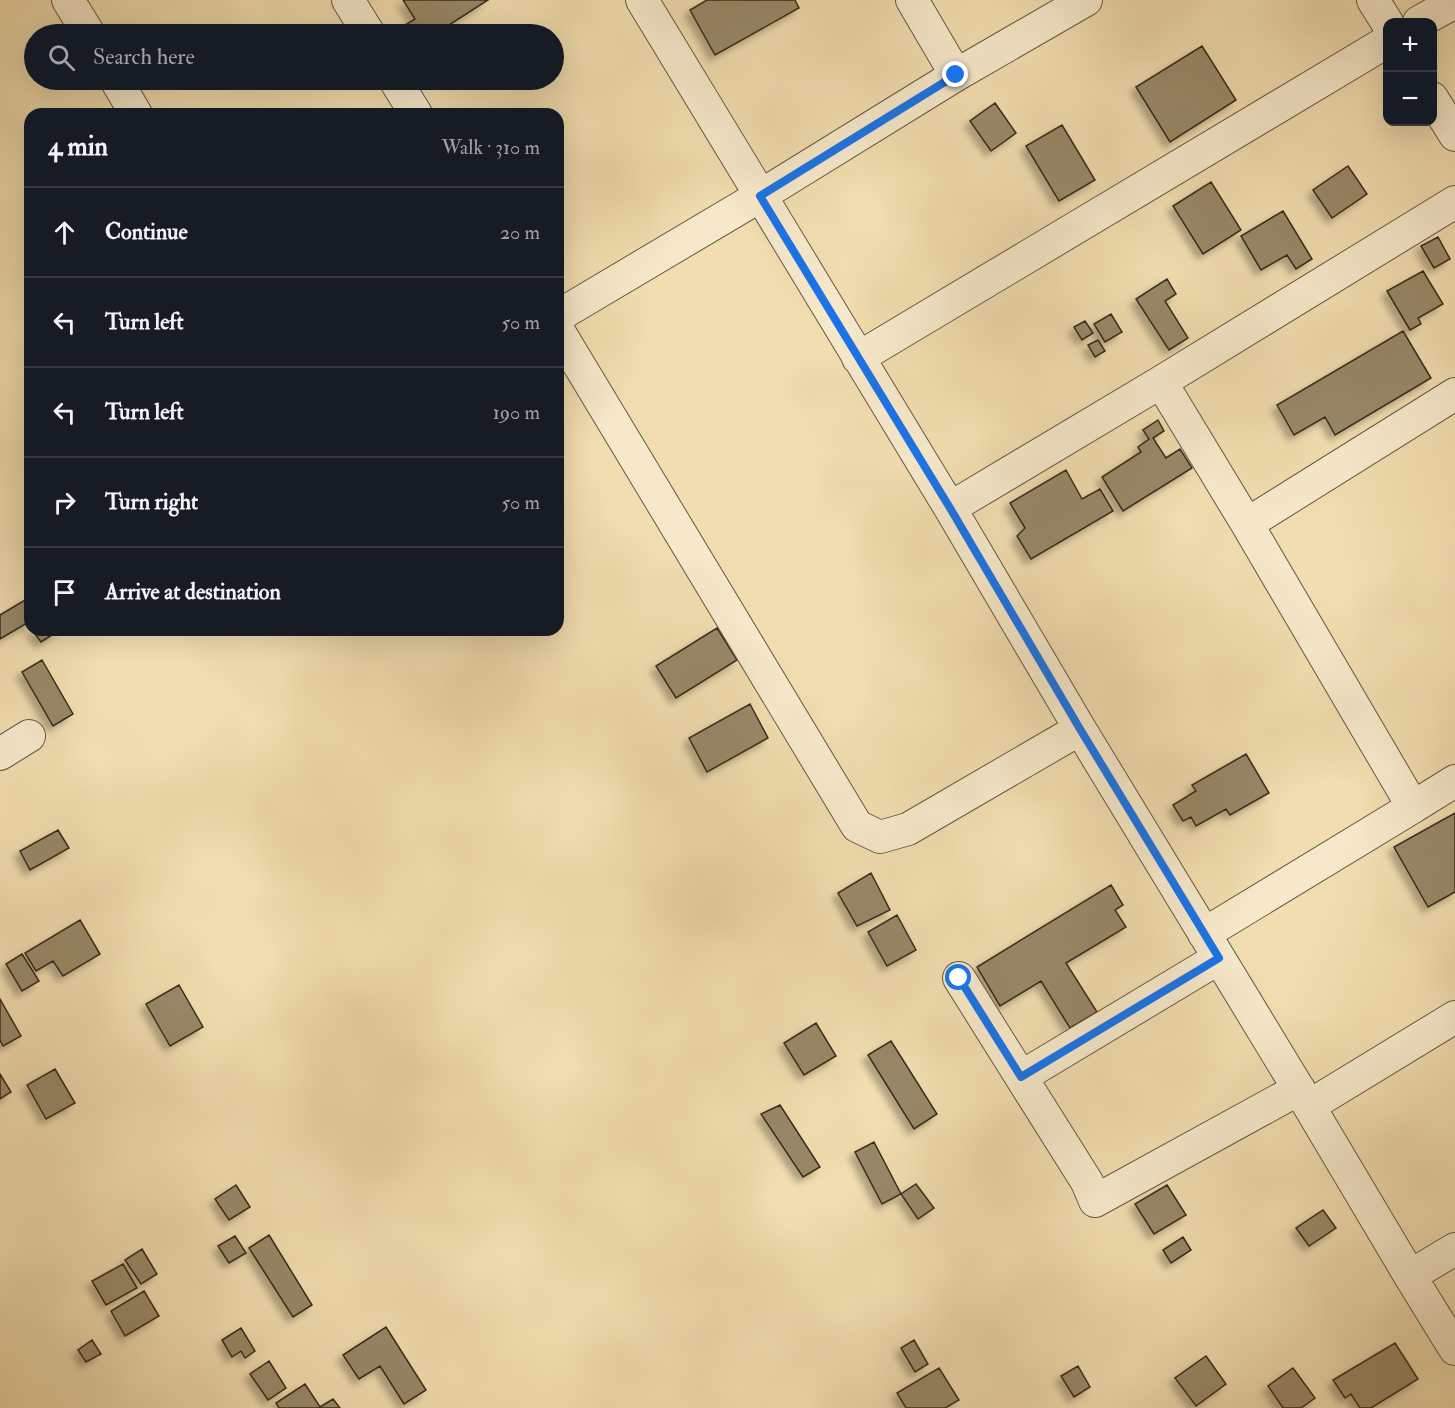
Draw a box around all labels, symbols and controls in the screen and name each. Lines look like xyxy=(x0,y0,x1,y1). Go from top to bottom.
map controls xyxy=(1383,18,1437,126)
button: + xyxy=(1383,18,1437,72)
search box xyxy=(24,24,564,90)
icon: search xyxy=(45,41,78,74)
text: Search here xyxy=(93,43,195,71)
route end xyxy=(942,61,968,87)
button: − xyxy=(1383,72,1437,126)
text: 4 min xyxy=(48,131,108,163)
text: Walk · 310 m xyxy=(441,135,540,160)
icon: ahead xyxy=(48,216,81,249)
text: Continue xyxy=(105,218,188,246)
text: 20 m xyxy=(500,220,540,245)
icon: left xyxy=(48,306,81,339)
text: Turn left xyxy=(105,308,184,336)
text: 50 m xyxy=(501,310,540,335)
icon: left xyxy=(48,396,81,429)
text: Turn left xyxy=(105,398,184,426)
text: 190 m xyxy=(493,400,540,425)
icon: right xyxy=(48,486,81,519)
text: Turn right xyxy=(105,488,198,516)
text: 50 m xyxy=(501,490,540,515)
icon: arrive xyxy=(48,576,81,609)
text: Arrive at destination xyxy=(105,578,281,606)
route start xyxy=(945,964,971,990)

